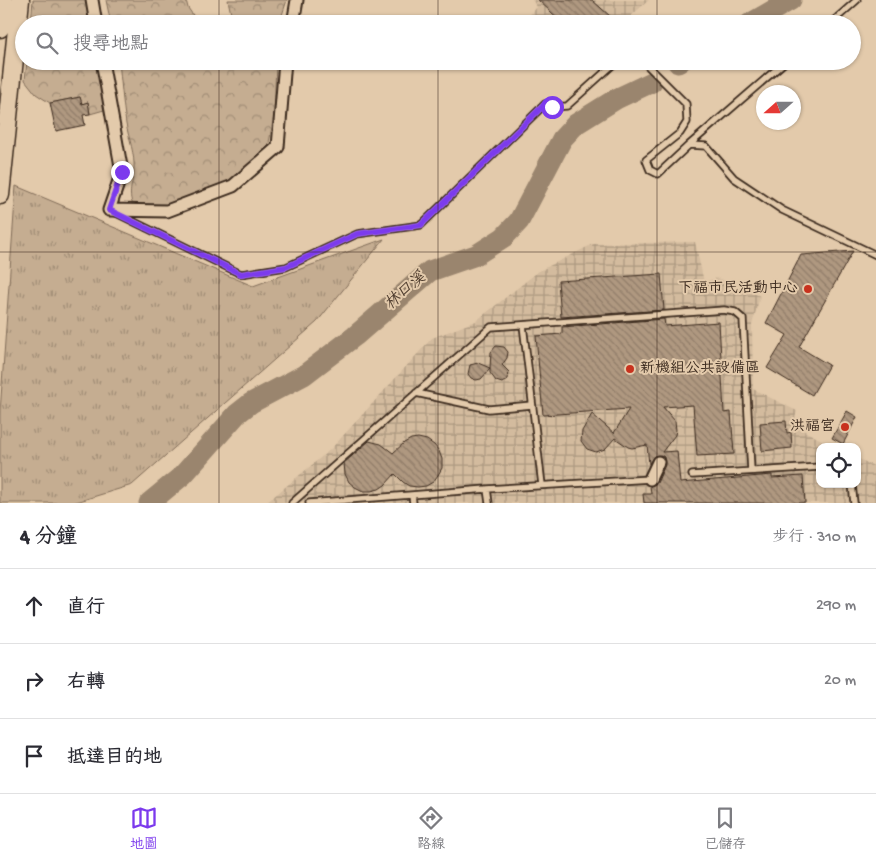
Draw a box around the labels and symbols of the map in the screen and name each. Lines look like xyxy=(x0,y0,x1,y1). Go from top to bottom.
north arrow xyxy=(756,85,801,130)
route start xyxy=(541,96,564,119)
route end xyxy=(111,161,134,184)
water label: 林口溪 xyxy=(380,267,431,315)
place label: 下福市民活動中心 xyxy=(678,280,798,298)
marker: 下福市民活動中心 xyxy=(802,283,814,295)
place label: 新機組公共設備區 xyxy=(640,359,760,378)
marker: 新機組公共設備區 xyxy=(624,363,636,375)
place label: 洪福宮 xyxy=(790,418,835,436)
marker: 洪福宮 xyxy=(839,421,851,433)

